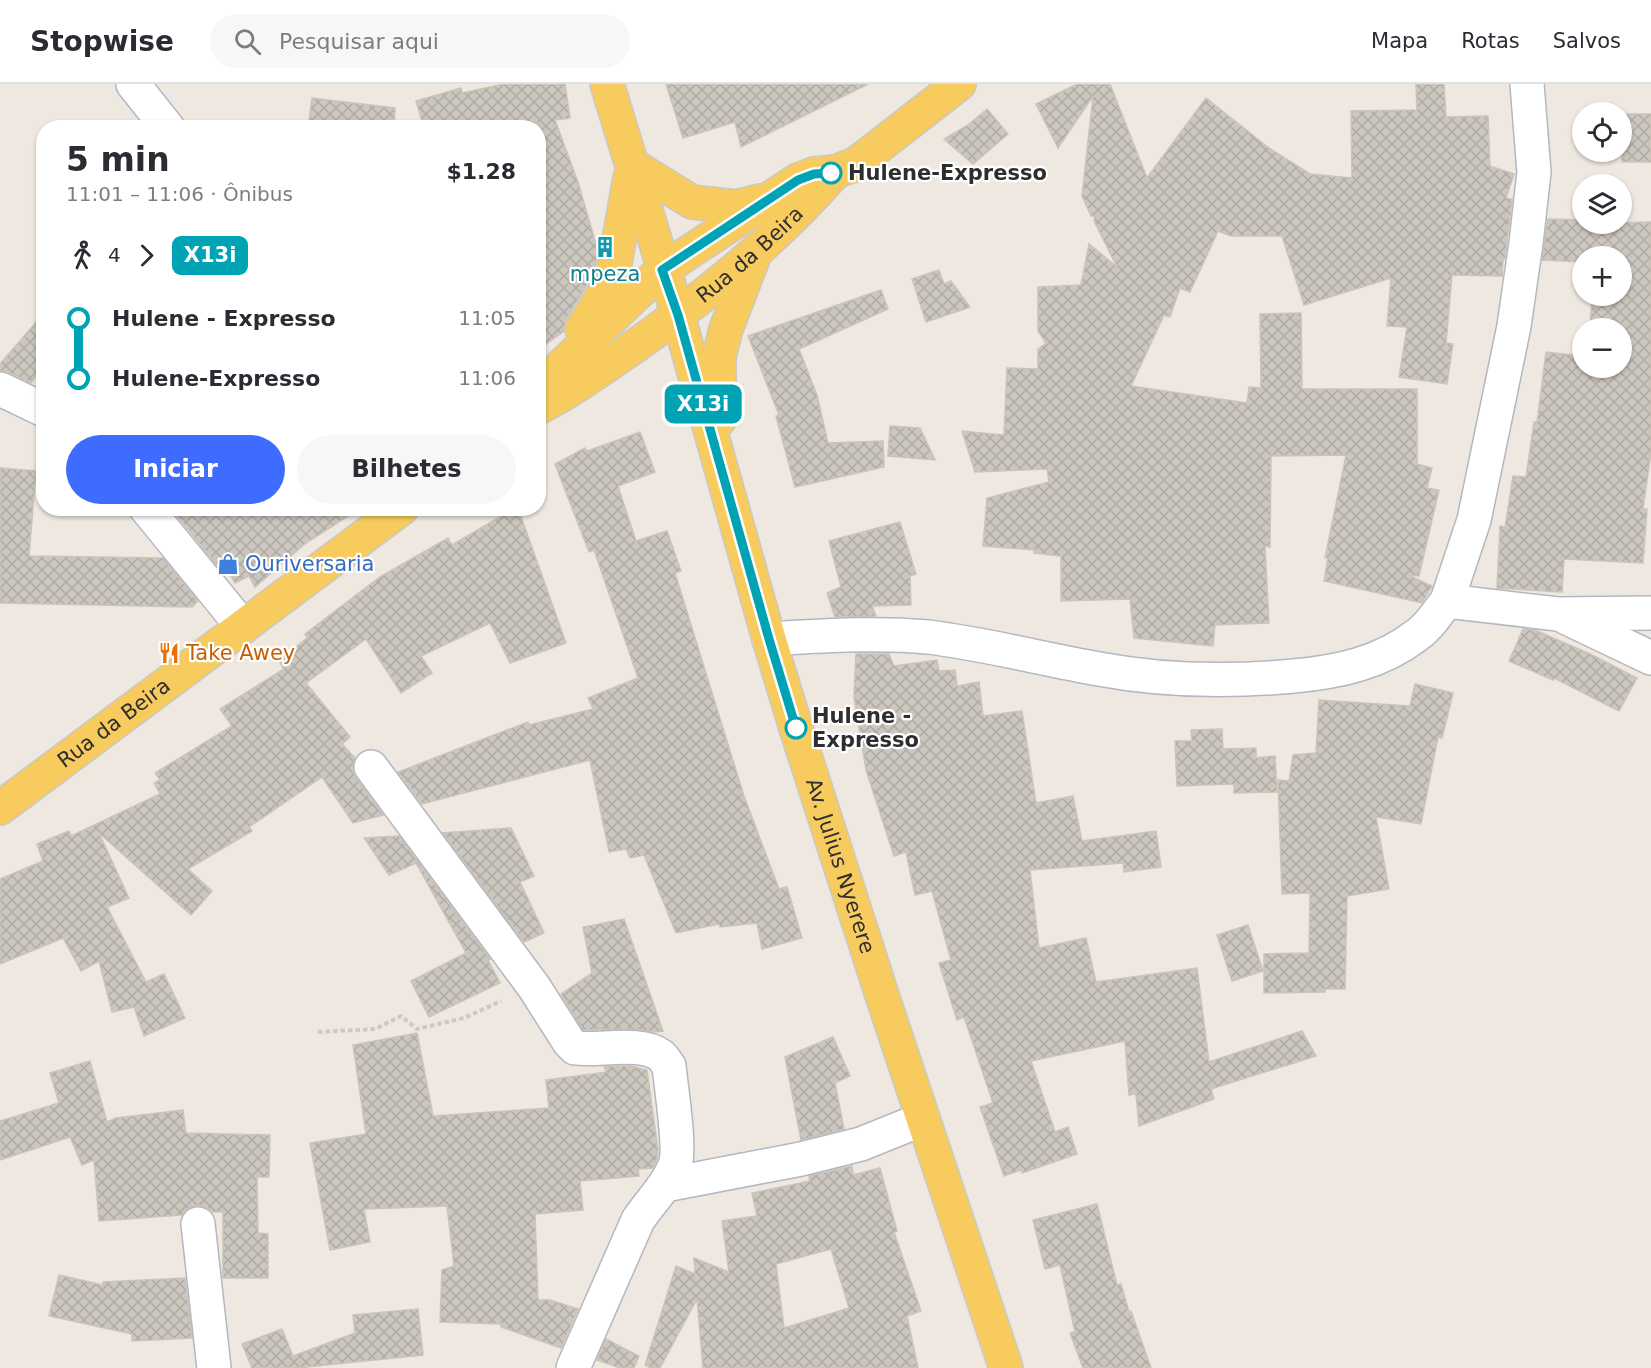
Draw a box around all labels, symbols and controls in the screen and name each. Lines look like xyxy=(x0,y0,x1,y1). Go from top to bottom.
search box xyxy=(210,14,630,68)
text: Stopwise xyxy=(30,25,174,58)
icon: search xyxy=(231,25,264,58)
text: Pesquisar aqui xyxy=(279,29,439,54)
text: Mapa xyxy=(1371,29,1428,53)
text: Rotas xyxy=(1461,29,1520,53)
text: Salvos xyxy=(1553,29,1621,53)
map controls xyxy=(1572,102,1632,378)
button: locate xyxy=(1572,102,1632,162)
text: 5 min xyxy=(66,140,170,179)
text: $1.28 xyxy=(446,159,516,184)
place label: Hulene-Expresso xyxy=(848,161,1047,185)
marker: Hulene-Expresso xyxy=(820,162,842,184)
button: layers xyxy=(1572,174,1632,234)
text: 11:01 – 11:06 · Ônibus xyxy=(66,182,293,206)
street label: Rua da Beira xyxy=(692,202,808,308)
building icon: mpeza xyxy=(593,235,617,259)
icon: walk xyxy=(66,239,99,272)
icon: forward xyxy=(130,239,163,272)
text: 4 xyxy=(108,243,121,267)
text: X13i xyxy=(184,243,236,267)
button: + xyxy=(1572,246,1632,306)
place label: mpeza xyxy=(570,262,640,286)
text: Hulene - Expresso xyxy=(112,306,336,331)
text: 11:05 xyxy=(458,306,516,330)
button: − xyxy=(1572,318,1632,378)
text: Hulene-Expresso xyxy=(112,366,320,391)
text: 11:06 xyxy=(458,366,516,390)
line badge: X13i xyxy=(661,384,745,424)
text: X13i xyxy=(677,392,729,416)
button: Iniciar xyxy=(66,435,285,504)
button: Bilhetes xyxy=(297,435,516,504)
shop icon: Ouriversaria xyxy=(216,552,240,576)
place label: Ouriversaria xyxy=(245,552,374,576)
restaurant icon: Take Awey xyxy=(157,641,181,665)
place label: Take Awey xyxy=(185,641,295,665)
street label: Rua da Beira xyxy=(53,673,175,773)
place label: Hulene - Expresso xyxy=(812,704,919,752)
marker: Hulene - Expresso xyxy=(785,717,807,739)
street label: Av. Julius Nyerere xyxy=(801,775,880,956)

